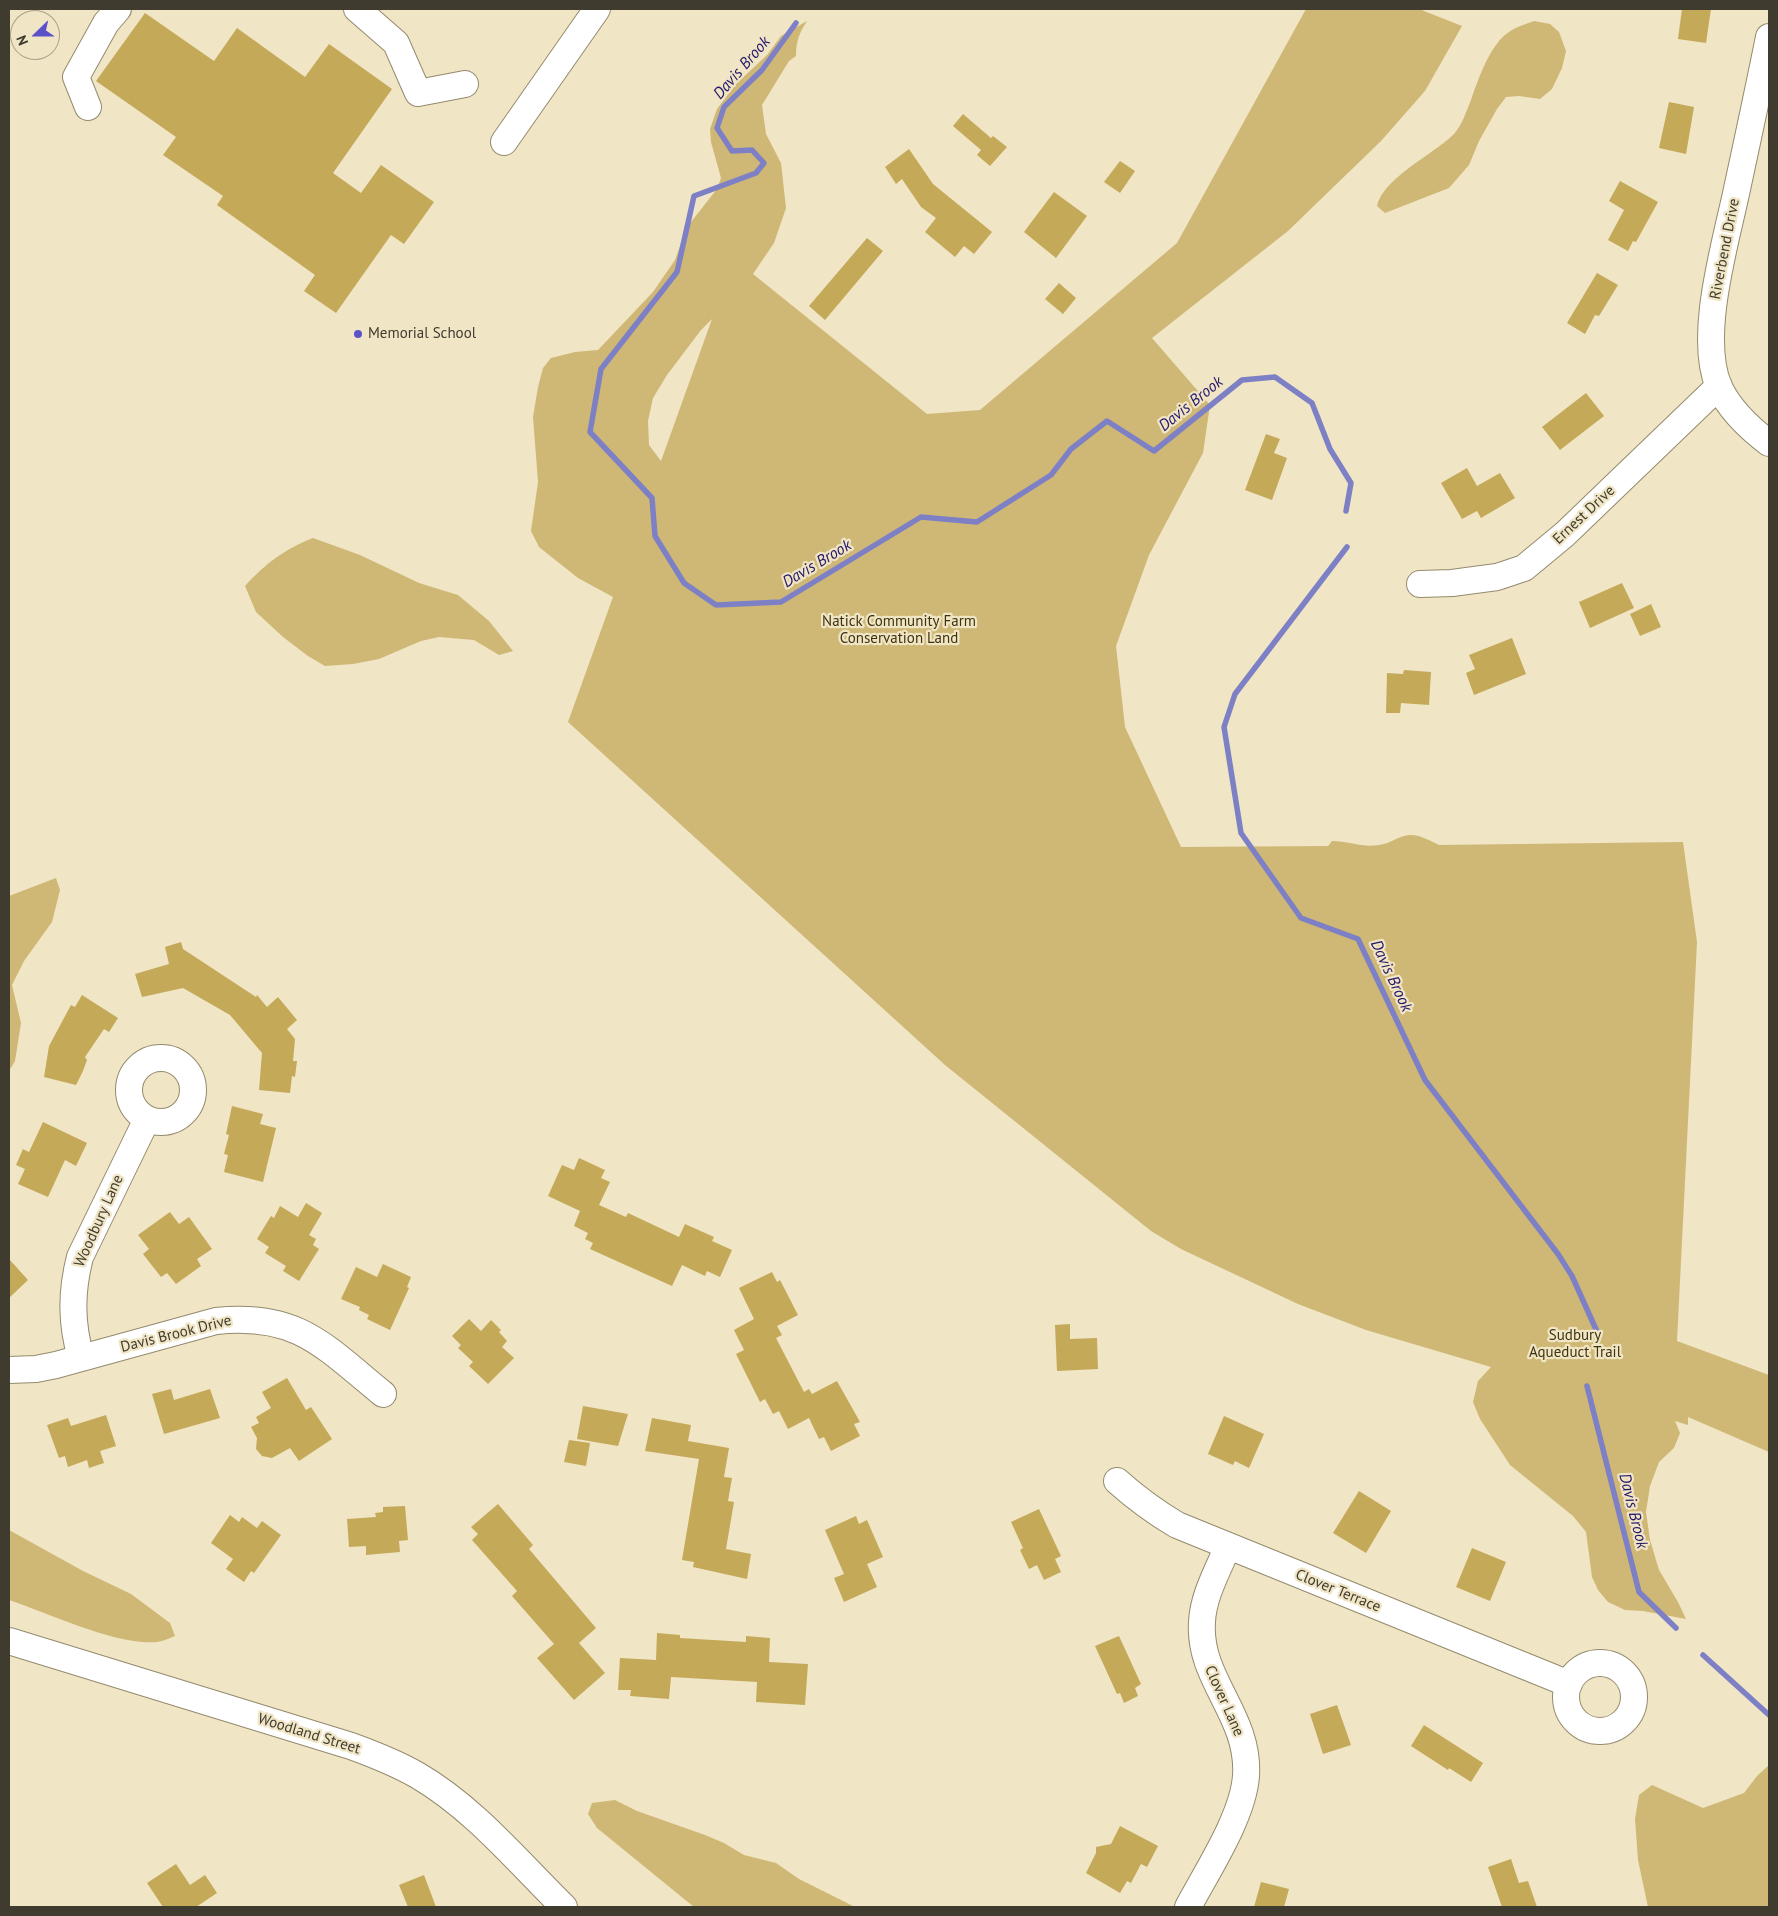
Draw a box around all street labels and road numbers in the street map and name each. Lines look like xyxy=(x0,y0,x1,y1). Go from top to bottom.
street label: Riverbend Drive xyxy=(1706,197,1744,301)
street label: Ernest Drive xyxy=(1549,482,1619,548)
street label: Woodbury Lane xyxy=(71,1172,127,1270)
street label: Davis Brook Drive xyxy=(119,1312,233,1356)
street label: Clover Terrace xyxy=(1293,1566,1383,1616)
street label: Clover Lane xyxy=(1200,1663,1248,1739)
street label: Woodland Street xyxy=(256,1710,362,1758)

